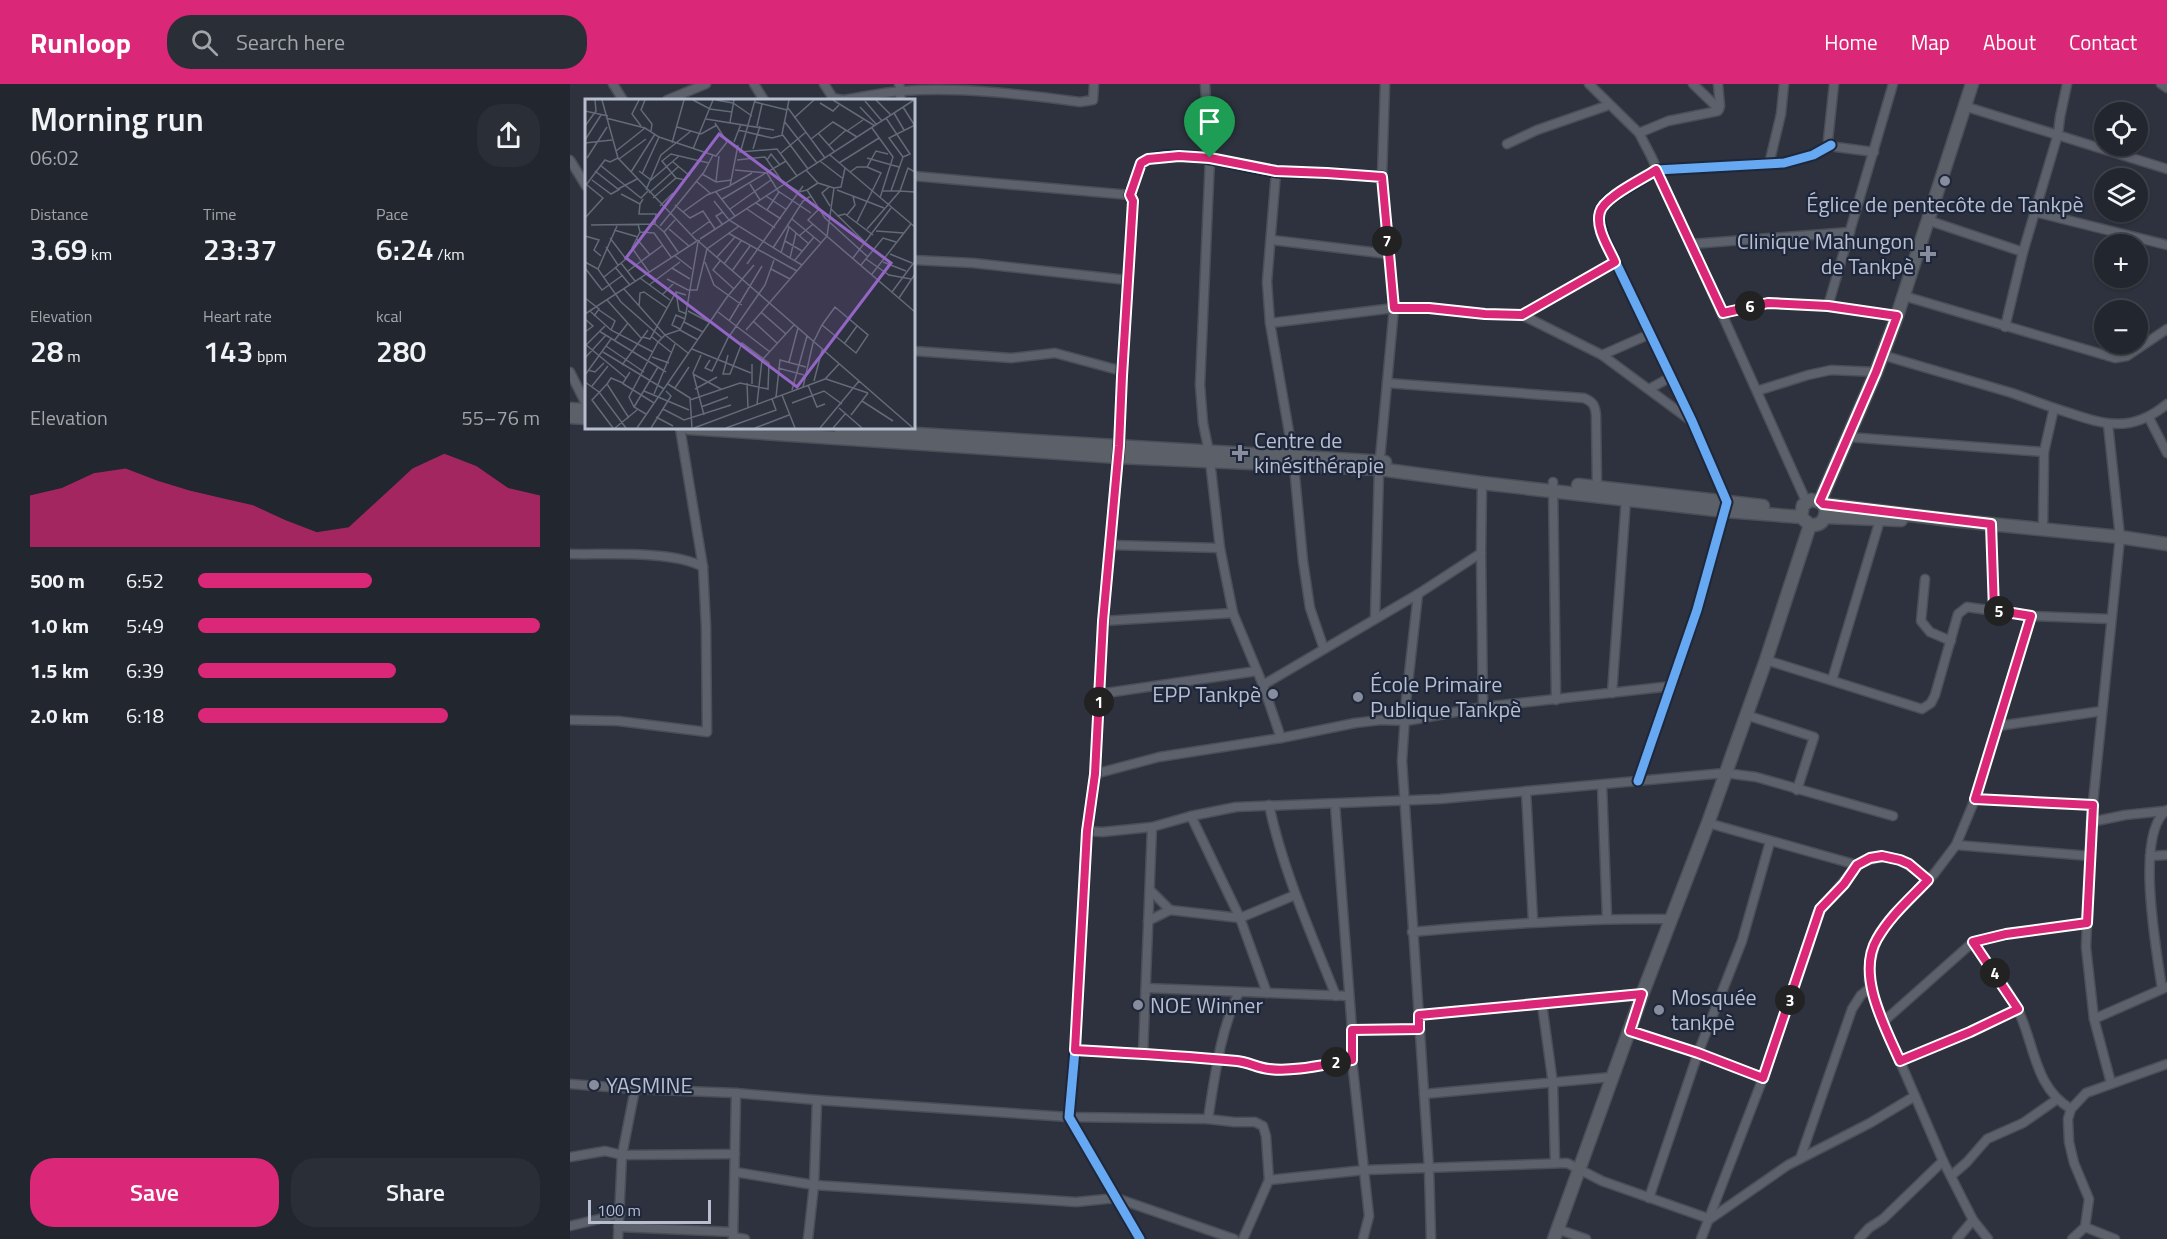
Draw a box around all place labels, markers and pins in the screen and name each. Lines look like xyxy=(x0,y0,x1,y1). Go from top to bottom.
pin xyxy=(1184,96,1235,158)
marker: Églice de pentecôte de Tankpè xyxy=(1938,174,1952,188)
place label: Églice de pentecôte de Tankpè xyxy=(1806,187,2084,221)
place label: Clinique Mahungon de Tankpè xyxy=(1737,224,1914,283)
pin: 7 xyxy=(1372,226,1402,256)
marker: Clinique Mahungon de Tankpè xyxy=(1919,245,1937,263)
pin: 6 xyxy=(1735,291,1765,321)
place label: Centre de kinésithérapie xyxy=(1254,423,1384,482)
marker: Centre de kinésithérapie xyxy=(1231,444,1249,462)
pin: 5 xyxy=(1984,596,2014,626)
place label: École Primaire Publique Tankpè xyxy=(1370,667,1521,726)
place label: EPP Tankpè xyxy=(1152,677,1261,711)
pin: 1 xyxy=(1084,687,1114,717)
marker: EPP Tankpè xyxy=(1266,687,1280,701)
marker: École Primaire Publique Tankpè xyxy=(1351,690,1365,704)
pin: 4 xyxy=(1980,958,2010,988)
place label: Mosquée tankpè xyxy=(1671,980,1757,1039)
pin: 3 xyxy=(1775,985,1805,1015)
place label: NOE Winner xyxy=(1150,988,1263,1022)
marker: NOE Winner xyxy=(1131,998,1145,1012)
marker: Mosquée tankpè xyxy=(1652,1003,1666,1017)
pin: 2 xyxy=(1321,1047,1351,1077)
place label: YASMINE xyxy=(606,1068,693,1102)
marker: YASMINE xyxy=(587,1078,601,1092)

